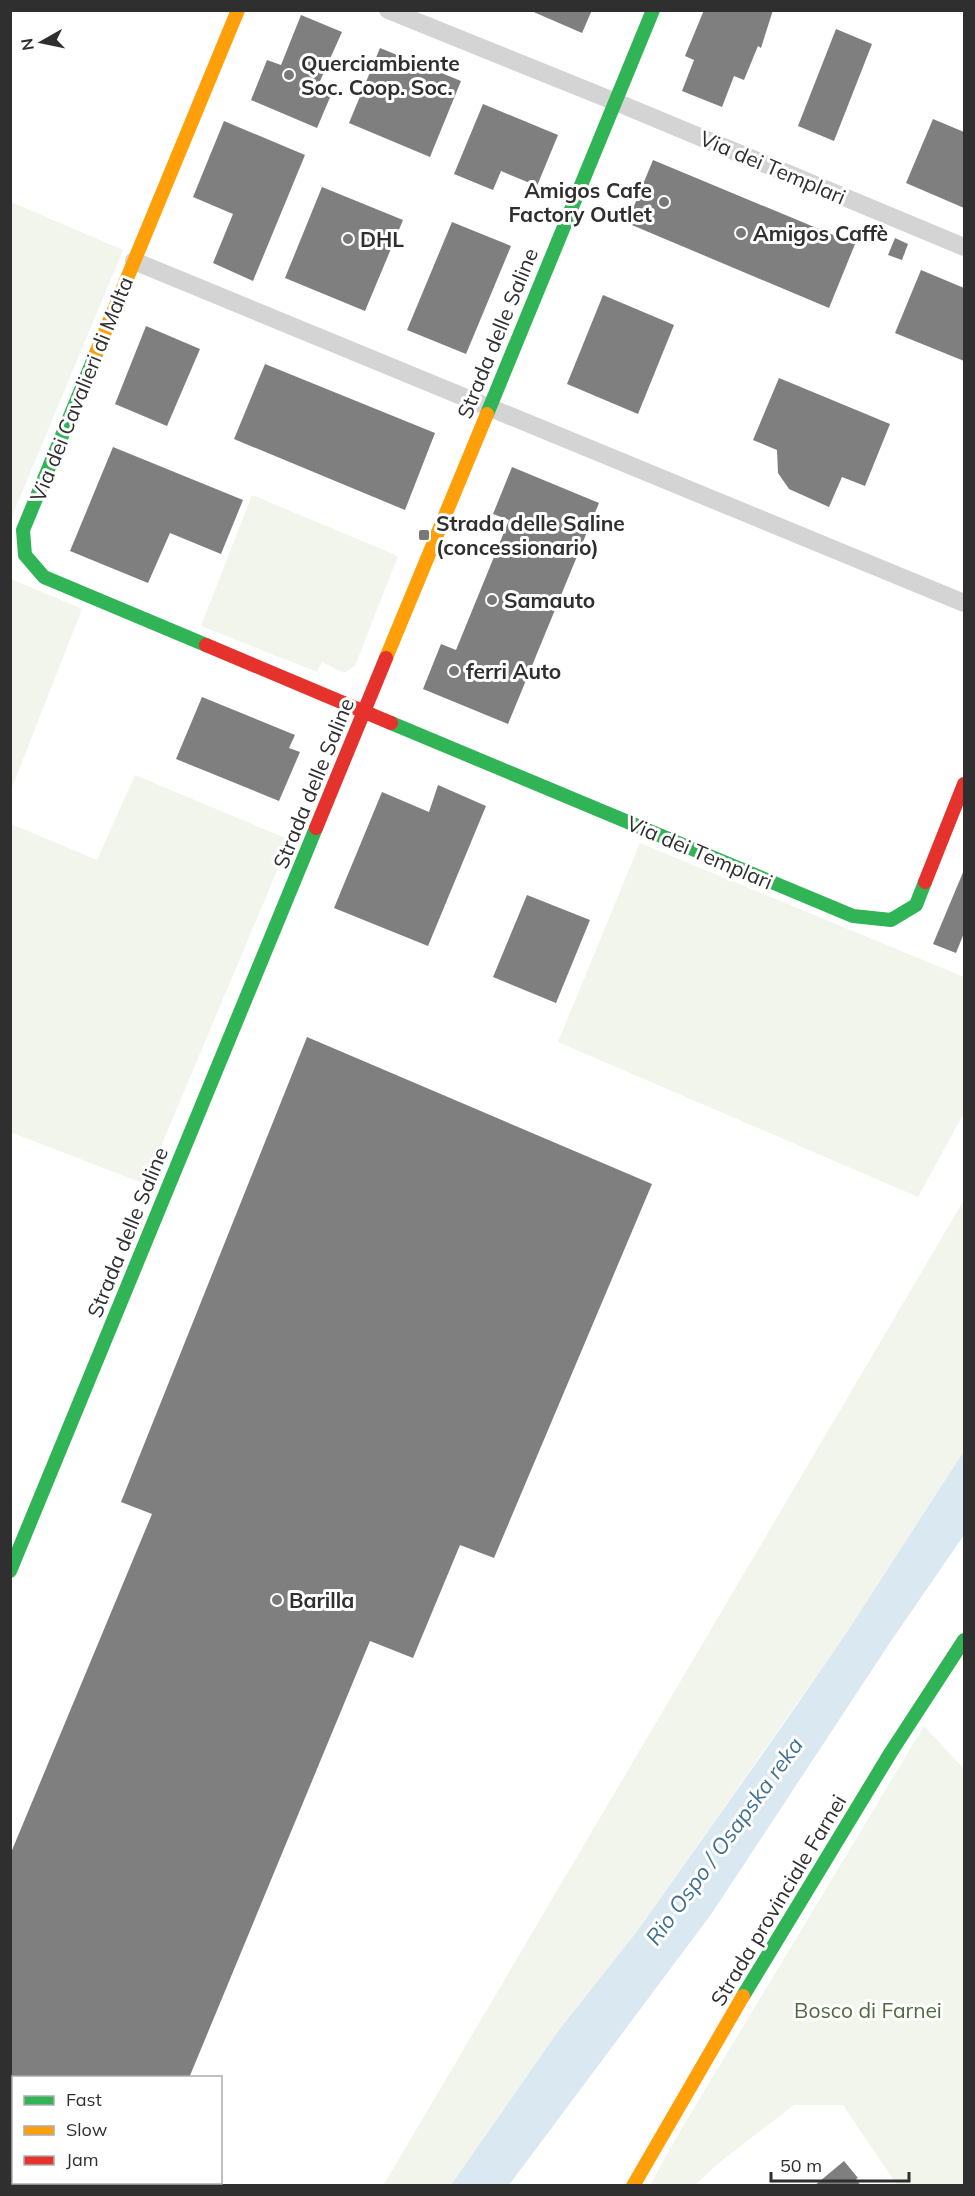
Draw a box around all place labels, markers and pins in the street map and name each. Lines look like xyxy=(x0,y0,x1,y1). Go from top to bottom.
place label: Querciambiente Soc. Coop. Soc. xyxy=(301,50,460,100)
marker: Querciambiente Soc. Coop. Soc. xyxy=(282,68,296,82)
place label: Amigos Cafe Factory Outlet xyxy=(509,177,652,227)
marker: Amigos Cafe Factory Outlet xyxy=(657,195,671,209)
place label: Amigos Caffè xyxy=(753,220,888,246)
place label: DHL xyxy=(360,226,404,252)
marker: Amigos Caffè xyxy=(734,226,748,240)
marker: DHL xyxy=(341,232,355,246)
place label: Strada delle Saline (concessionario) xyxy=(436,510,625,560)
marker: Strada delle Saline (concessionario) xyxy=(417,528,431,542)
place label: Samauto xyxy=(504,587,595,613)
marker: Samauto xyxy=(485,593,499,607)
place label: ferri Auto xyxy=(466,658,561,684)
marker: ferri Auto xyxy=(447,664,461,678)
place label: Barilla xyxy=(289,1587,354,1613)
marker: Barilla xyxy=(270,1593,284,1607)

